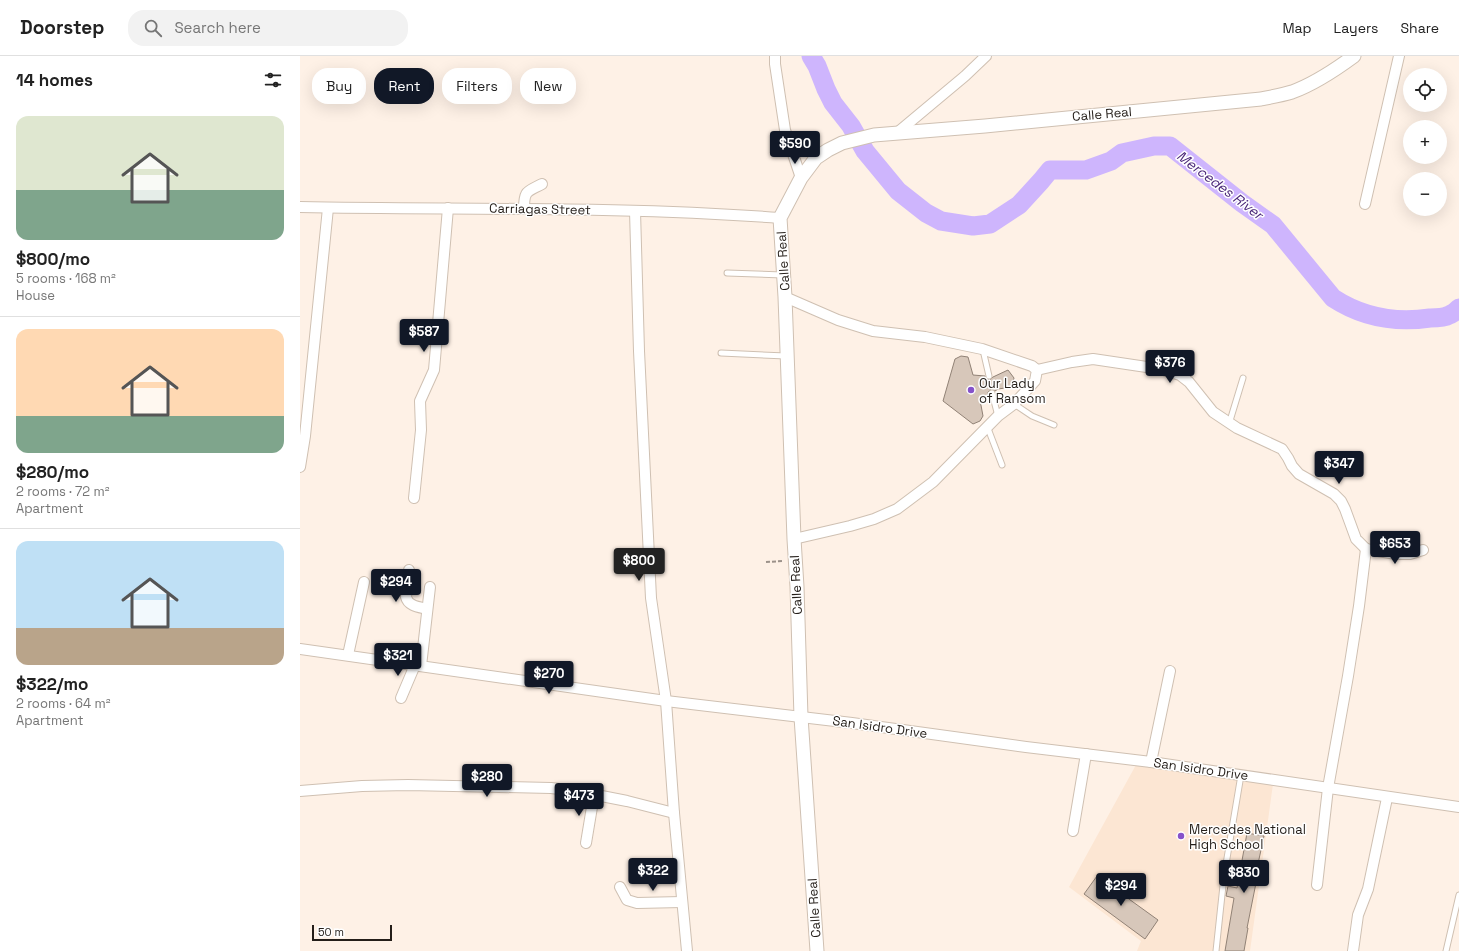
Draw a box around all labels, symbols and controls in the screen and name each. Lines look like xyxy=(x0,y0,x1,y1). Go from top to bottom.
search box xyxy=(128,10,408,46)
text: Doorstep xyxy=(20,15,104,40)
icon: search xyxy=(142,17,164,39)
text: Search here xyxy=(174,18,261,37)
text: Map xyxy=(1282,19,1312,37)
text: Layers xyxy=(1334,19,1378,37)
text: Share xyxy=(1400,19,1439,37)
chip: Buy xyxy=(312,68,366,104)
chip: Rent xyxy=(374,68,434,104)
chip: Filters xyxy=(442,68,512,104)
chip: New xyxy=(520,68,576,104)
map controls xyxy=(1403,68,1447,216)
button: locate xyxy=(1403,68,1447,112)
text: 14 homes xyxy=(16,69,93,91)
icon: filters xyxy=(262,69,284,91)
street label: Calle Real xyxy=(1071,103,1133,125)
button: + xyxy=(1403,120,1447,164)
pin: $590 xyxy=(771,131,819,165)
text: $590 xyxy=(779,135,811,152)
icon: home xyxy=(114,142,186,214)
water label: Mercedes River xyxy=(1173,147,1268,224)
button: − xyxy=(1403,172,1447,216)
street label: Carriagas Street xyxy=(489,200,591,218)
street label: Calle Real xyxy=(772,231,794,291)
text: $800/mo xyxy=(16,248,90,270)
text: 5 rooms · 168 m² xyxy=(16,270,116,287)
text: House xyxy=(16,287,55,304)
pin: $587 xyxy=(400,319,448,353)
text: $587 xyxy=(409,323,439,340)
pin: $376 xyxy=(1146,350,1194,384)
text: $376 xyxy=(1155,354,1185,371)
icon: home xyxy=(114,355,186,427)
place label: Our Lady of Ransom xyxy=(979,375,1046,407)
marker: Our Lady of Ransom xyxy=(966,385,976,395)
pin: $347 xyxy=(1315,451,1363,485)
text: $347 xyxy=(1324,455,1354,472)
text: $280/mo xyxy=(16,461,89,483)
text: 2 rooms · 72 m² xyxy=(16,483,109,500)
text: Apartment xyxy=(16,500,84,517)
pin: $653 xyxy=(1371,531,1419,565)
text: $653 xyxy=(1379,535,1411,552)
pin: $800 xyxy=(615,548,663,582)
text: $800 xyxy=(623,552,655,569)
street label: Calle Real xyxy=(786,555,806,615)
icon: home xyxy=(114,567,186,639)
pin: $294 xyxy=(372,569,420,603)
text: $294 xyxy=(380,573,412,590)
pin: $321 xyxy=(374,643,422,677)
text: $321 xyxy=(383,647,413,664)
pin: $270 xyxy=(525,661,573,695)
text: $270 xyxy=(533,665,565,682)
text: $322/mo xyxy=(16,673,88,695)
text: 2 rooms · 64 m² xyxy=(16,695,110,712)
text: Apartment xyxy=(16,712,84,729)
street label: San Isidro Drive xyxy=(832,712,928,742)
street label: San Isidro Drive xyxy=(1153,754,1249,784)
pin: $280 xyxy=(463,764,511,798)
text: $280 xyxy=(471,768,503,785)
pin: $473 xyxy=(555,783,603,817)
text: $473 xyxy=(564,787,594,804)
place label: Mercedes National High School xyxy=(1189,821,1306,853)
marker: Mercedes National High School xyxy=(1176,831,1186,841)
pin: $322 xyxy=(629,858,677,892)
pin: $830 xyxy=(1220,860,1268,894)
text: $322 xyxy=(637,862,669,879)
text: $830 xyxy=(1228,864,1260,881)
pin: $294 xyxy=(1097,873,1145,907)
text: $294 xyxy=(1105,877,1137,894)
street label: Calle Real xyxy=(803,878,825,938)
scale bar xyxy=(312,923,392,942)
text: 50 m xyxy=(318,925,344,939)

